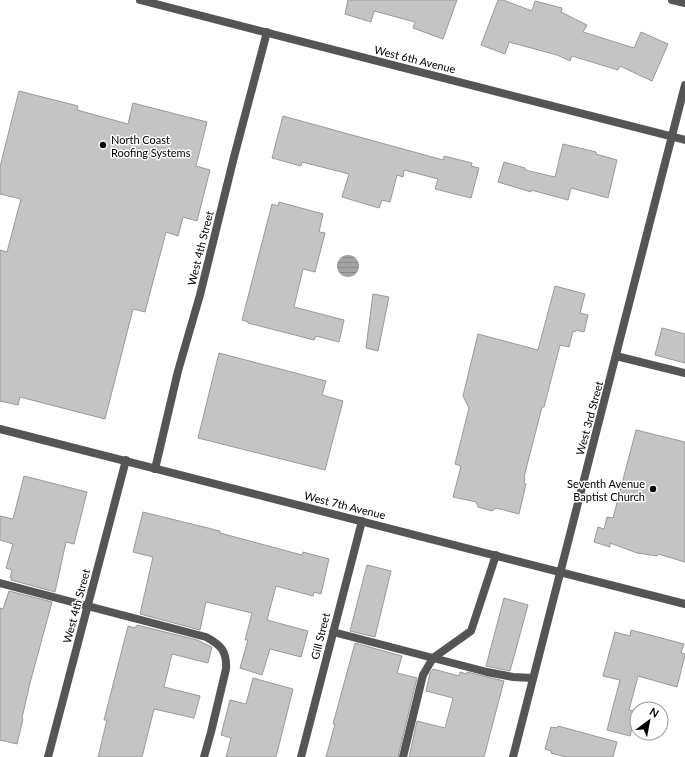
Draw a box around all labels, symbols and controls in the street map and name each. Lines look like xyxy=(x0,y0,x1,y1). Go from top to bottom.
street label: West 6th Avenue xyxy=(373,43,457,75)
place label: North Coast Roofing Systems xyxy=(111,133,191,159)
marker: North Coast Roofing Systems xyxy=(98,140,108,150)
street label: West 4th Street xyxy=(184,209,216,287)
street label: West 3rd Street xyxy=(573,379,605,456)
place label: Seventh Avenue Baptist Church xyxy=(567,477,645,503)
marker: Seventh Avenue Baptist Church xyxy=(648,484,658,494)
street label: West 7th Avenue xyxy=(303,489,387,521)
street label: West 4th Street xyxy=(60,567,92,645)
street label: Gill Street xyxy=(308,611,332,661)
north arrow xyxy=(629,701,669,741)
text: N xyxy=(648,704,662,720)

